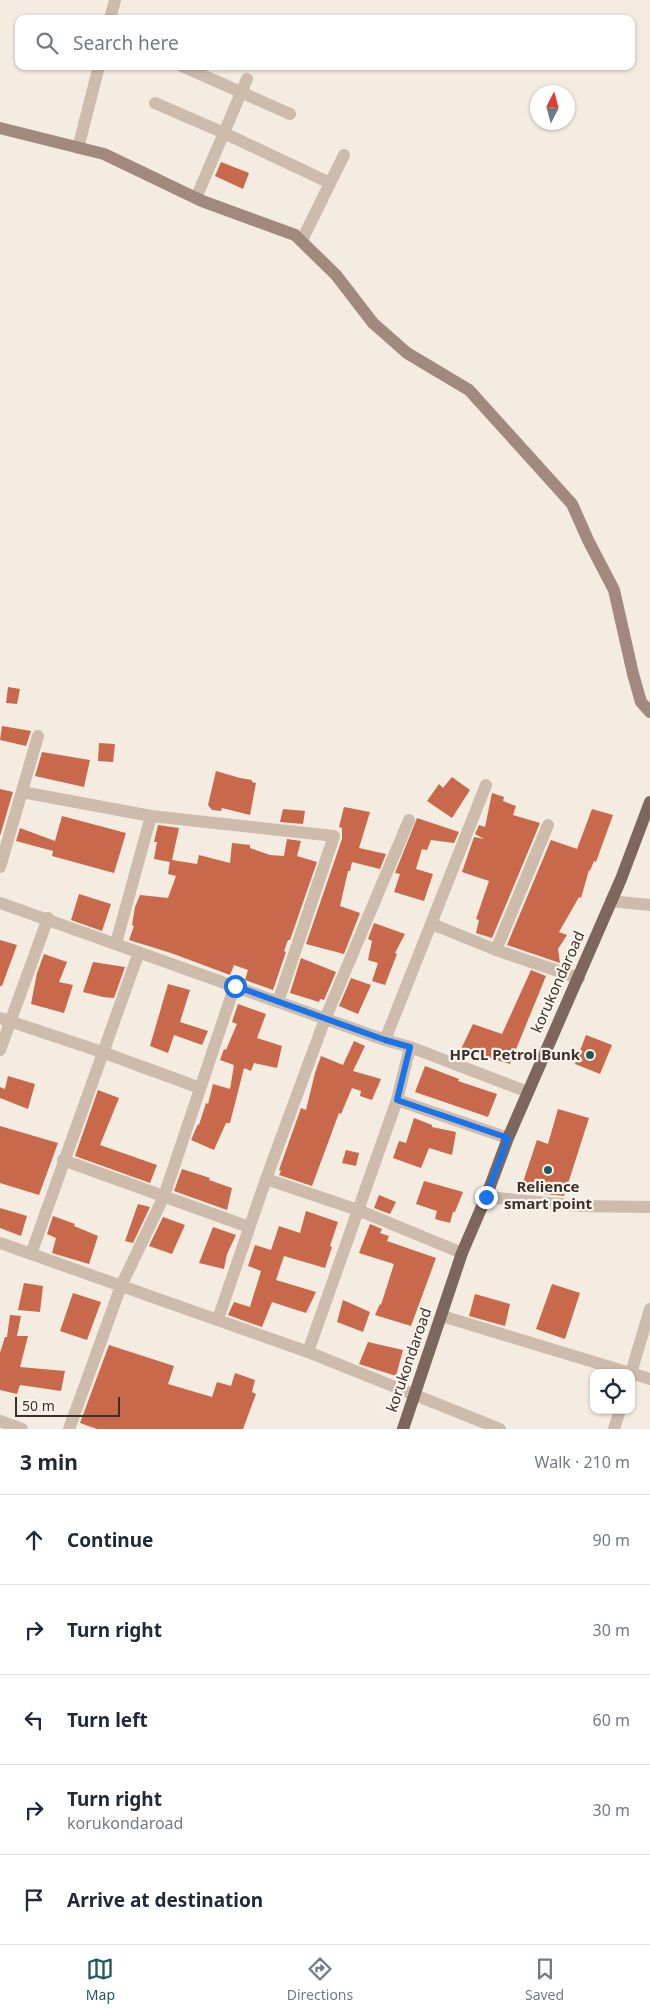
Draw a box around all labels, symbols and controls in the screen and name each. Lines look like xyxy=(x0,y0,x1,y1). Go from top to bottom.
search box xyxy=(15,15,635,70)
icon: search xyxy=(33,29,61,57)
text: Search here xyxy=(73,30,179,56)
north arrow xyxy=(530,85,575,130)
street label: korukondaroad xyxy=(526,928,588,1036)
route start xyxy=(224,975,247,998)
place label: HPCL Petrol Bunk xyxy=(450,1044,581,1064)
marker: HPCL Petrol Bunk xyxy=(584,1049,596,1061)
marker: Relience smart point xyxy=(542,1164,554,1176)
place label: Relience smart point xyxy=(504,1176,592,1213)
route end xyxy=(475,1186,498,1209)
street label: korukondaroad xyxy=(381,1305,435,1415)
map controls xyxy=(590,1369,635,1414)
button: locate xyxy=(590,1369,635,1414)
scale bar xyxy=(15,1394,120,1417)
text: 50 m xyxy=(22,1396,55,1415)
text: 3 min xyxy=(20,1448,78,1476)
text: Walk · 210 m xyxy=(535,1451,630,1473)
icon: ahead xyxy=(20,1526,48,1554)
text: Continue xyxy=(67,1527,153,1553)
text: 90 m xyxy=(593,1529,630,1551)
icon: right xyxy=(20,1616,48,1644)
text: Turn right xyxy=(67,1617,162,1643)
text: 30 m xyxy=(593,1619,630,1641)
icon: left xyxy=(20,1706,48,1734)
text: Turn left xyxy=(67,1707,148,1733)
text: 60 m xyxy=(593,1709,630,1731)
text: Turn right xyxy=(67,1786,162,1812)
icon: right xyxy=(20,1796,48,1824)
text: 30 m xyxy=(593,1799,630,1821)
text: korukondaroad xyxy=(67,1812,183,1834)
icon: arrive xyxy=(20,1886,48,1914)
text: Arrive at destination xyxy=(67,1887,263,1913)
tab: Map xyxy=(86,1955,115,2004)
tab: Directions xyxy=(287,1955,353,2004)
tab: Saved xyxy=(525,1955,564,2004)

